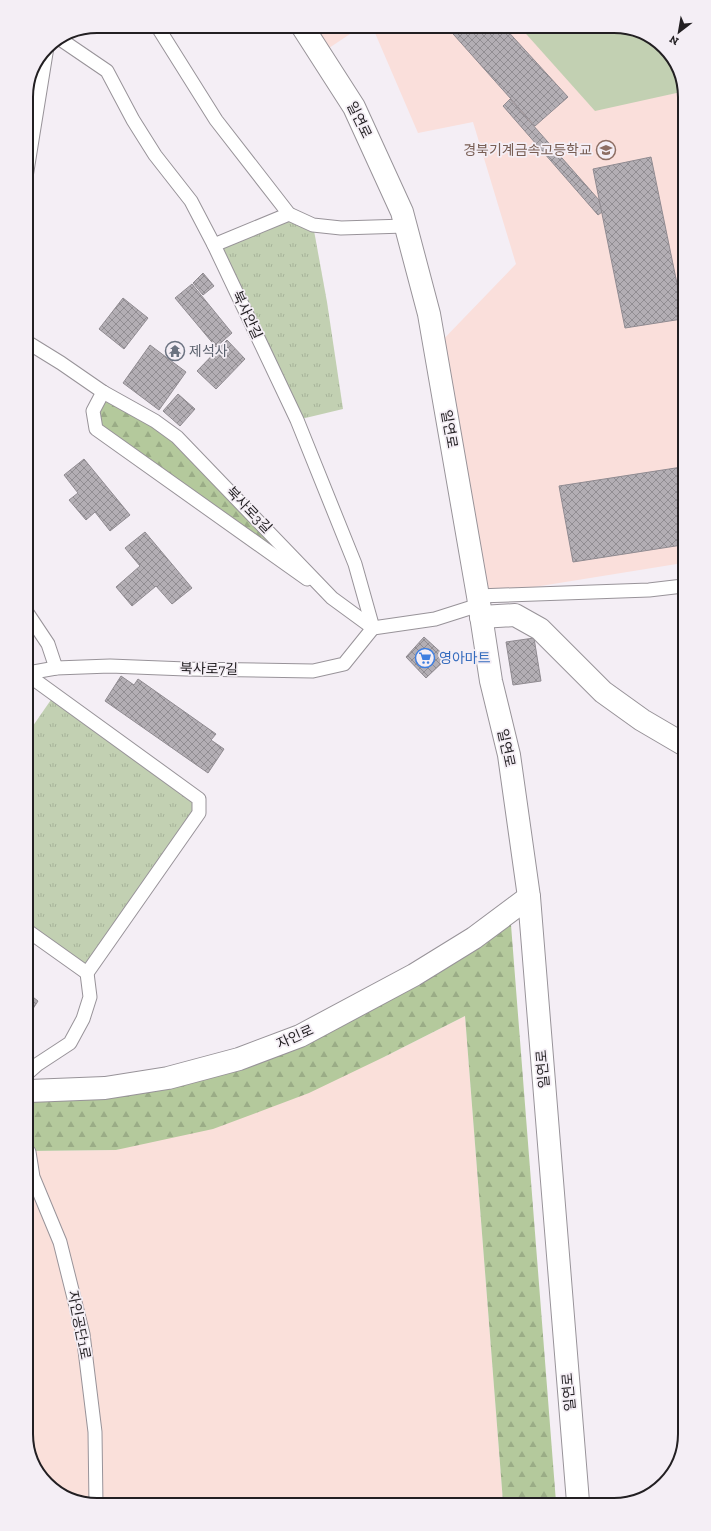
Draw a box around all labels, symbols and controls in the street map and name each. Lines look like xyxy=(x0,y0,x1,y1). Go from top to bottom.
north arrow xyxy=(659,12,699,52)
text: N xyxy=(667,32,681,48)
street label: 일연로 xyxy=(343,99,375,141)
school or university icon: 경북기계금속고등학교 xyxy=(595,139,617,161)
place label: 경북기계금속고등학교 xyxy=(463,142,592,159)
street label: 북사안길 xyxy=(228,288,266,342)
temple icon: 제석사 xyxy=(164,340,186,362)
place label: 제석사 xyxy=(189,343,228,360)
street label: 일연로 xyxy=(437,408,461,450)
street label: 북사로3길 xyxy=(223,483,275,537)
supermarket icon: 영아마트 xyxy=(414,647,436,669)
place label: 영아마트 xyxy=(439,650,491,667)
street label: 북사로7길 xyxy=(180,660,238,678)
street label: 일연로 xyxy=(494,727,518,769)
street label: 자인로 xyxy=(274,1021,316,1053)
street label: 일연로 xyxy=(533,1049,553,1089)
street label: 자인공단1로 xyxy=(64,1289,94,1361)
street label: 일연로 xyxy=(559,1372,579,1412)

